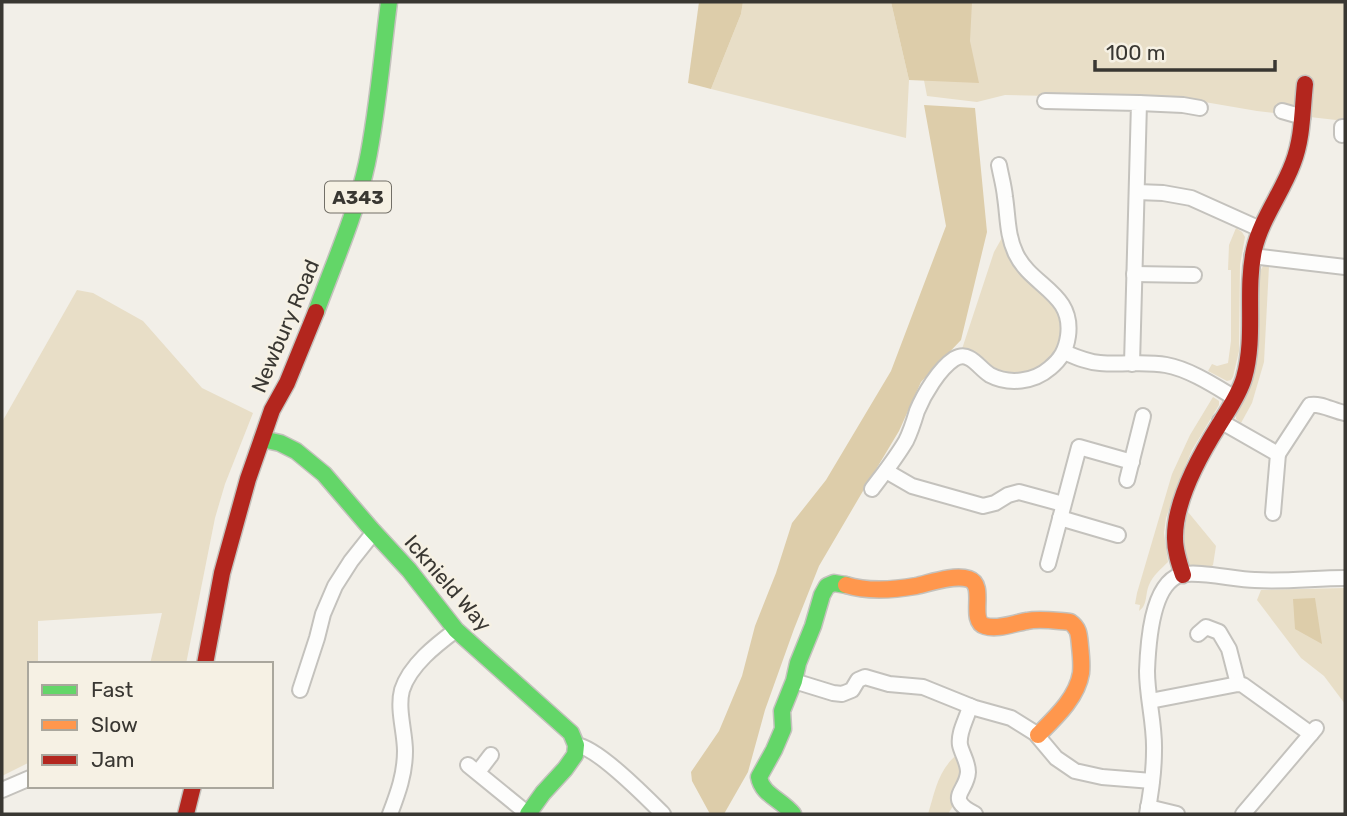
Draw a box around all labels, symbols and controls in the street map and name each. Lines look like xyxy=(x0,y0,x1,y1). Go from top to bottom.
scale bar xyxy=(1095,28,1275,72)
text: 100 m xyxy=(1106,40,1165,65)
road number: A343 xyxy=(325,182,391,212)
street label: Newbury Road xyxy=(246,256,324,396)
street label: Icknield Way xyxy=(399,530,497,637)
legend xyxy=(28,662,273,788)
text: Fast xyxy=(91,677,133,702)
text: Slow xyxy=(91,712,138,737)
text: Jam xyxy=(91,747,135,772)

